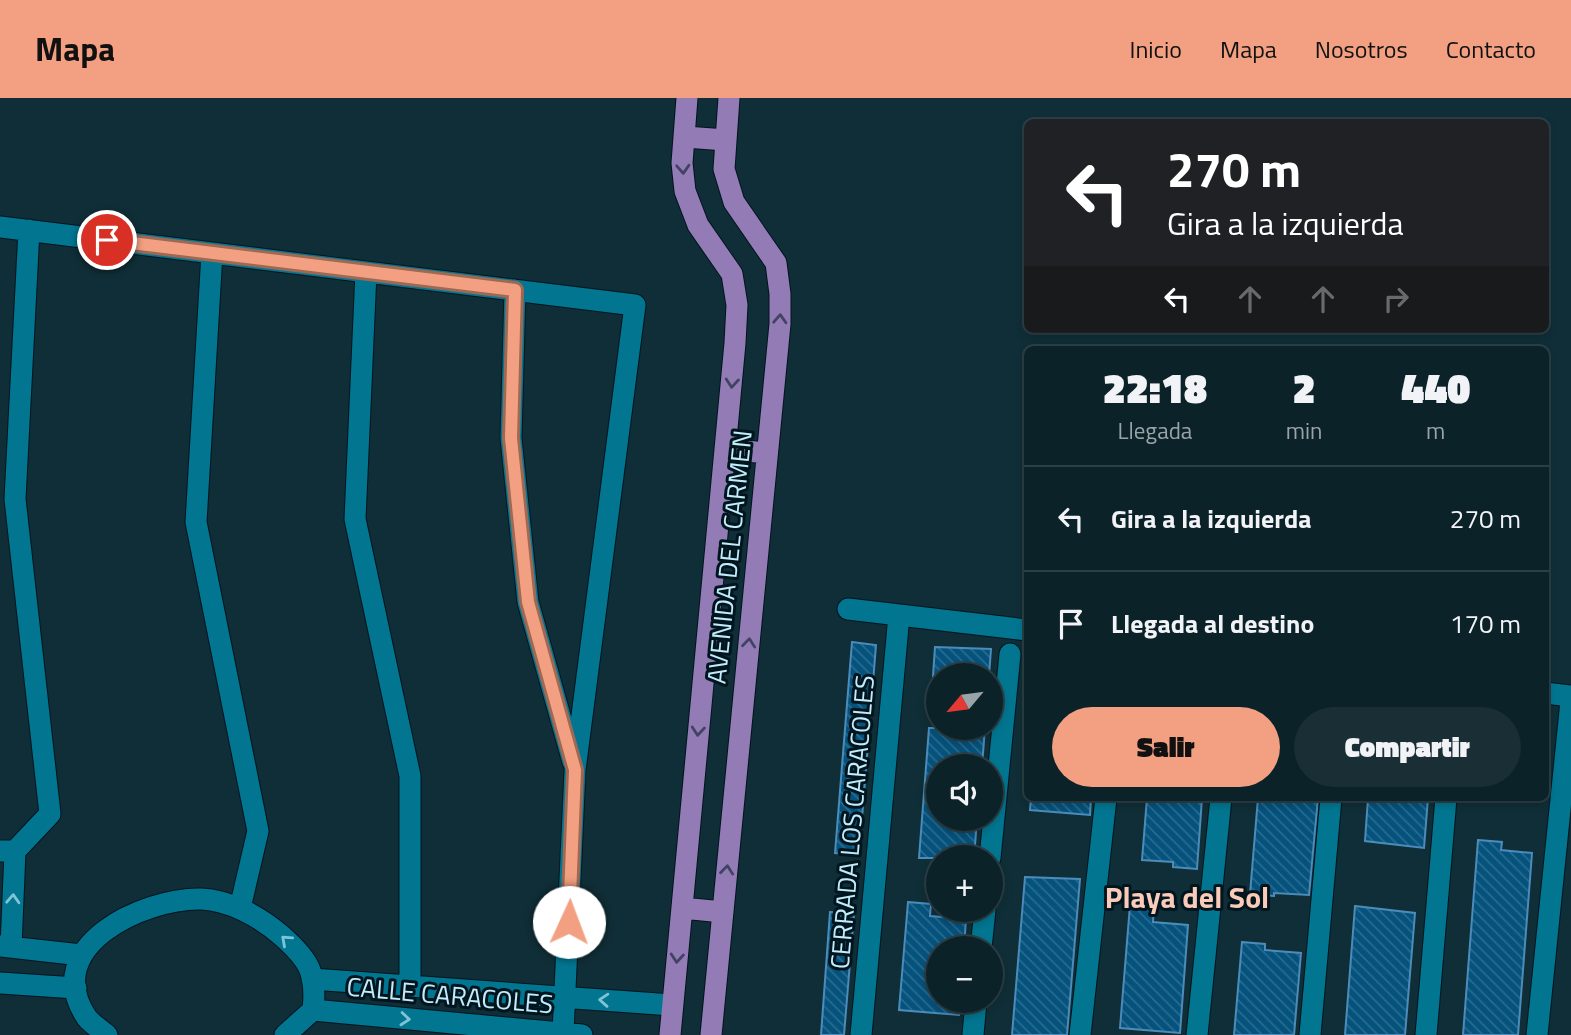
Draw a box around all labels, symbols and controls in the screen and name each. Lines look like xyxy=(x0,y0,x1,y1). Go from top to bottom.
text: Mapa xyxy=(35,24,115,74)
text: Inicio xyxy=(1130,31,1182,67)
text: Mapa xyxy=(1220,31,1277,67)
text: Nosotros xyxy=(1315,31,1408,67)
text: Contacto xyxy=(1446,31,1536,67)
text: 270 m xyxy=(1167,131,1301,206)
icon: left xyxy=(1052,147,1143,238)
one-way arrow xyxy=(676,164,691,175)
text: Gira a la izquierda xyxy=(1167,199,1403,247)
pin xyxy=(77,210,137,270)
icon: arrive xyxy=(88,221,126,259)
icon: left xyxy=(1158,280,1196,318)
icon: ahead xyxy=(1231,280,1269,318)
icon: ahead xyxy=(1304,280,1342,318)
icon: right xyxy=(1377,280,1415,318)
one-way arrow xyxy=(772,313,787,324)
text: 22:18 xyxy=(1103,355,1207,419)
text: 2 xyxy=(1293,355,1316,419)
text: 440 xyxy=(1401,355,1470,419)
one-way arrow xyxy=(724,377,739,389)
text: Llegada xyxy=(1117,413,1192,448)
text: min xyxy=(1286,413,1322,448)
text: m xyxy=(1426,413,1445,448)
street label: AVENIDA DEL CARMEN xyxy=(696,428,762,686)
text: Gira a la izquierda xyxy=(1111,499,1312,538)
text: 270 m xyxy=(1450,499,1521,538)
icon: left xyxy=(1052,500,1090,538)
text: Llegada al destino xyxy=(1111,604,1314,643)
text: 170 m xyxy=(1450,604,1521,643)
icon: arrive xyxy=(1052,605,1090,643)
one-way arrow xyxy=(741,637,756,648)
north arrow xyxy=(926,663,1003,740)
map controls xyxy=(926,663,1003,1013)
street label: CERRADA LOS CARACOLES xyxy=(820,673,884,971)
button: Salir xyxy=(1052,707,1280,787)
button: Compartir xyxy=(1294,707,1521,787)
one-way arrow xyxy=(691,725,706,737)
button: sound xyxy=(926,754,1003,831)
button: + xyxy=(926,845,1003,922)
one-way arrow xyxy=(719,864,734,875)
district label: Playa del Sol xyxy=(1105,874,1269,920)
position arrow xyxy=(532,885,606,959)
one-way arrow xyxy=(5,894,20,905)
one-way arrow xyxy=(281,936,294,948)
button: − xyxy=(926,936,1003,1013)
one-way arrow xyxy=(670,953,685,964)
street label: CALLE CARACOLES xyxy=(345,967,555,1023)
one-way arrow xyxy=(599,993,610,1008)
one-way arrow xyxy=(399,1011,411,1026)

